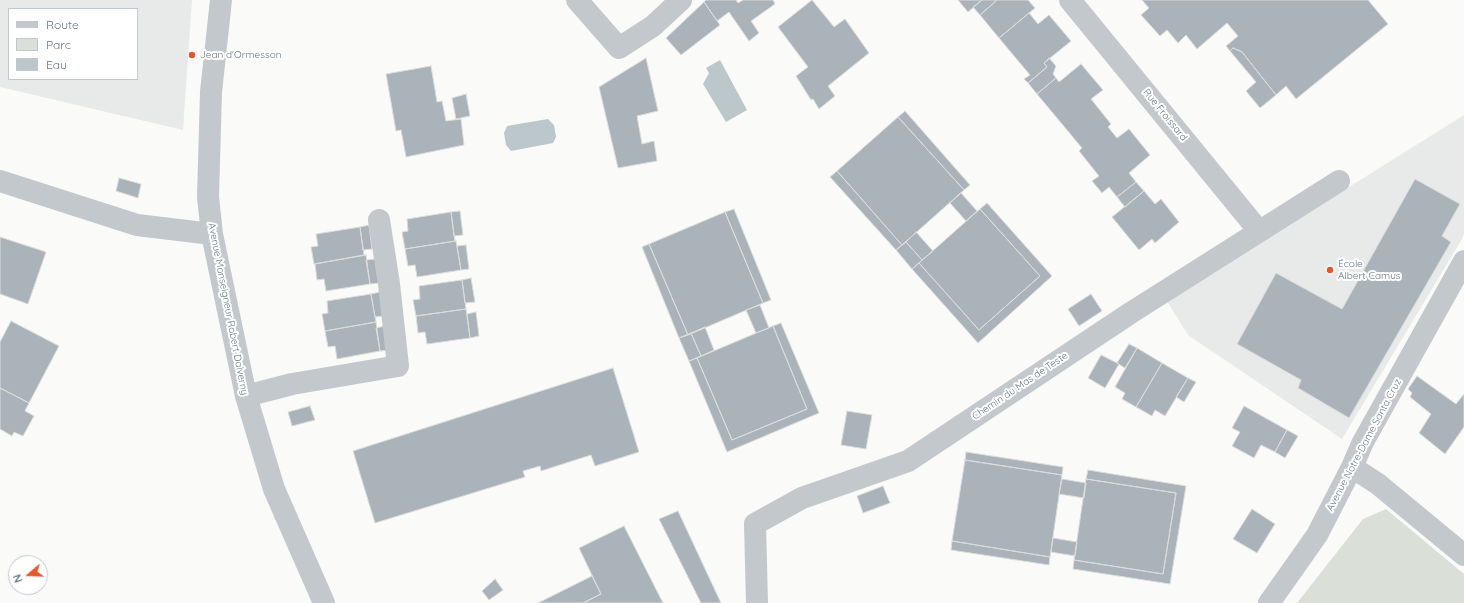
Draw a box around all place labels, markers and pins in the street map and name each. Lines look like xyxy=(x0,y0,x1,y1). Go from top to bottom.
place label: Jean d'Ormesson xyxy=(200,49,281,61)
marker: Jean d'Ormesson xyxy=(187,50,197,60)
place label: École Albert Camus xyxy=(1338,258,1401,282)
marker: École Albert Camus xyxy=(1325,265,1335,275)

